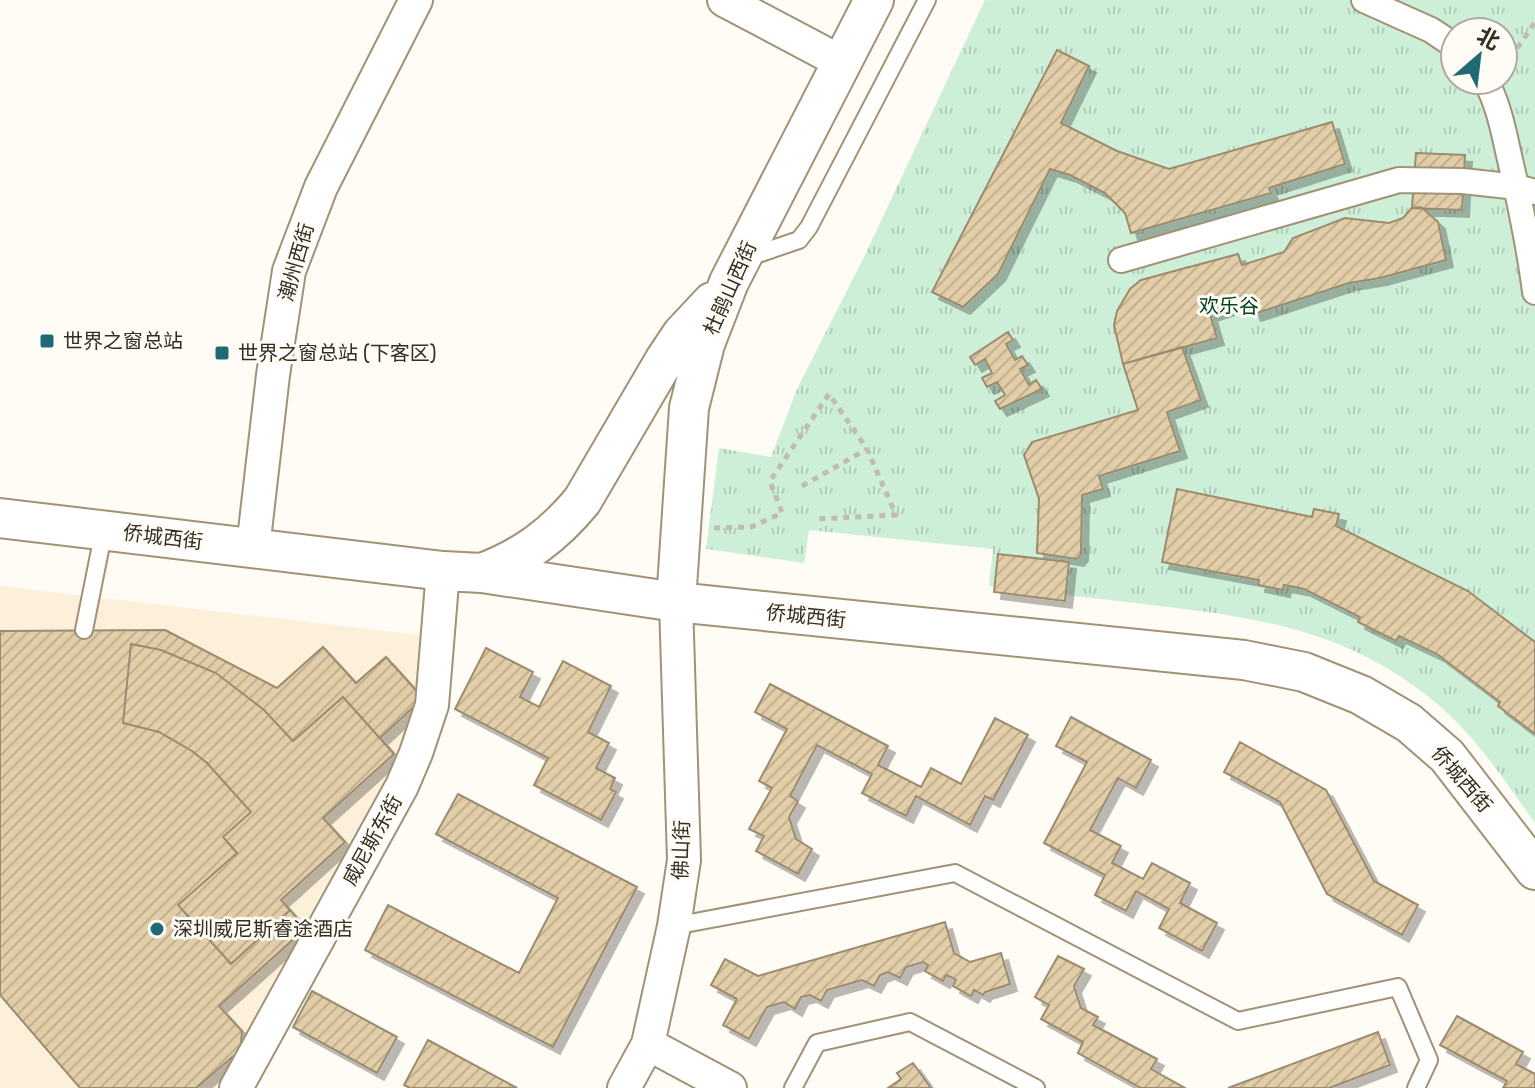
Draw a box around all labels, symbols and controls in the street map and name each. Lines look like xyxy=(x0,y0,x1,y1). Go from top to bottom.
north arrow xyxy=(1439,16,1519,96)
text: 北 xyxy=(1472,22,1504,56)
street label: 潮州西街 xyxy=(273,220,319,304)
street label: 杜鹃山西街 xyxy=(699,237,761,339)
park label: 欢乐谷 xyxy=(1199,294,1259,318)
place label: 世界之窗总站 xyxy=(63,329,183,353)
marker: 世界之窗总站 xyxy=(38,332,56,350)
place label: 世界之窗总站 (下客区) xyxy=(238,341,436,365)
marker: 世界之窗总站 (下客区) xyxy=(213,344,231,362)
street label: 侨城西街 xyxy=(122,520,204,554)
street label: 侨城西街 xyxy=(765,600,847,632)
street label: 侨城西街 xyxy=(1427,741,1497,817)
street label: 威尼斯东街 xyxy=(337,790,407,890)
street label: 佛山街 xyxy=(668,820,694,880)
place label: 深圳威尼斯睿途酒店 xyxy=(173,917,353,941)
marker: 深圳威尼斯睿途酒店 xyxy=(148,920,166,938)

